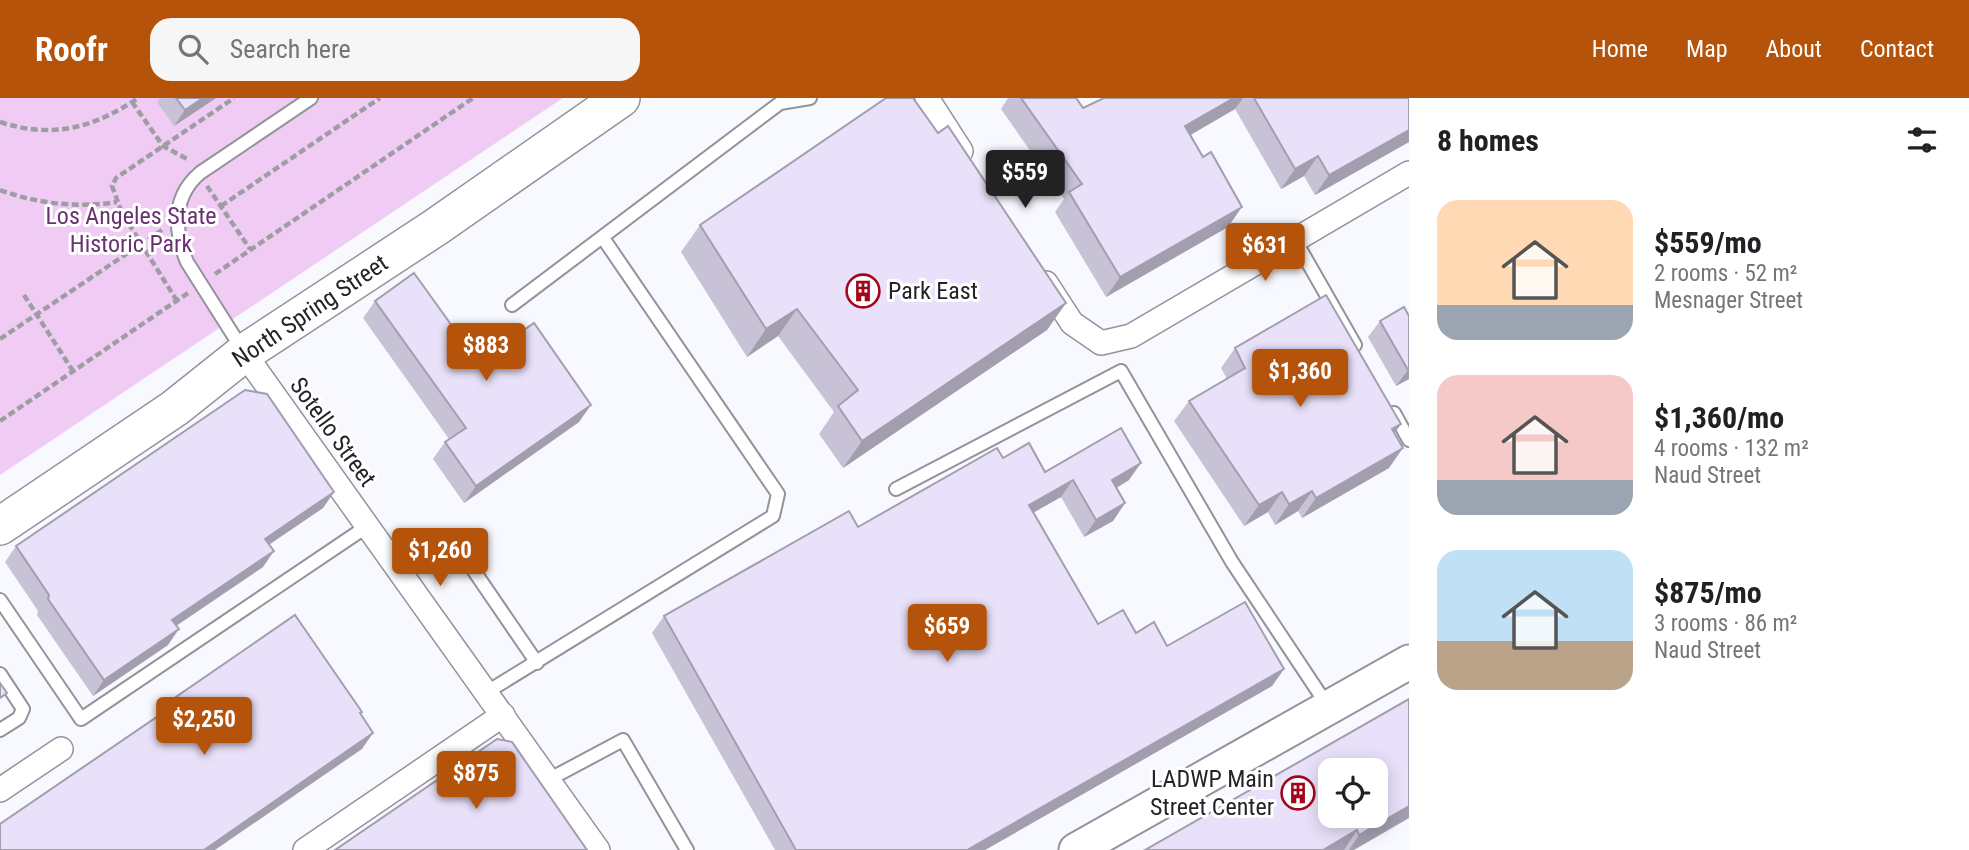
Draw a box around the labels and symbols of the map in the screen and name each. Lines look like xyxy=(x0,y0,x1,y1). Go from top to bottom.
pin: $559 xyxy=(984,150,1066,210)
park label: Los Angeles State Historic Park xyxy=(45,202,217,258)
pin: $631 xyxy=(1224,223,1306,283)
street label: North Spring Street xyxy=(227,249,393,373)
building icon: Park East xyxy=(844,272,882,310)
place label: Park East xyxy=(888,277,978,305)
pin: $883 xyxy=(445,324,527,383)
pin: $1,360 xyxy=(1243,350,1357,409)
street label: Sotello Street xyxy=(284,372,382,492)
pin: $1,260 xyxy=(383,528,497,588)
pin: $659 xyxy=(906,604,988,664)
pin: $2,250 xyxy=(147,698,261,757)
pin: $875 xyxy=(435,752,517,811)
place label: LADWP Main Street Center xyxy=(1150,765,1274,821)
building icon: LADWP Main Street Center xyxy=(1279,774,1317,812)

